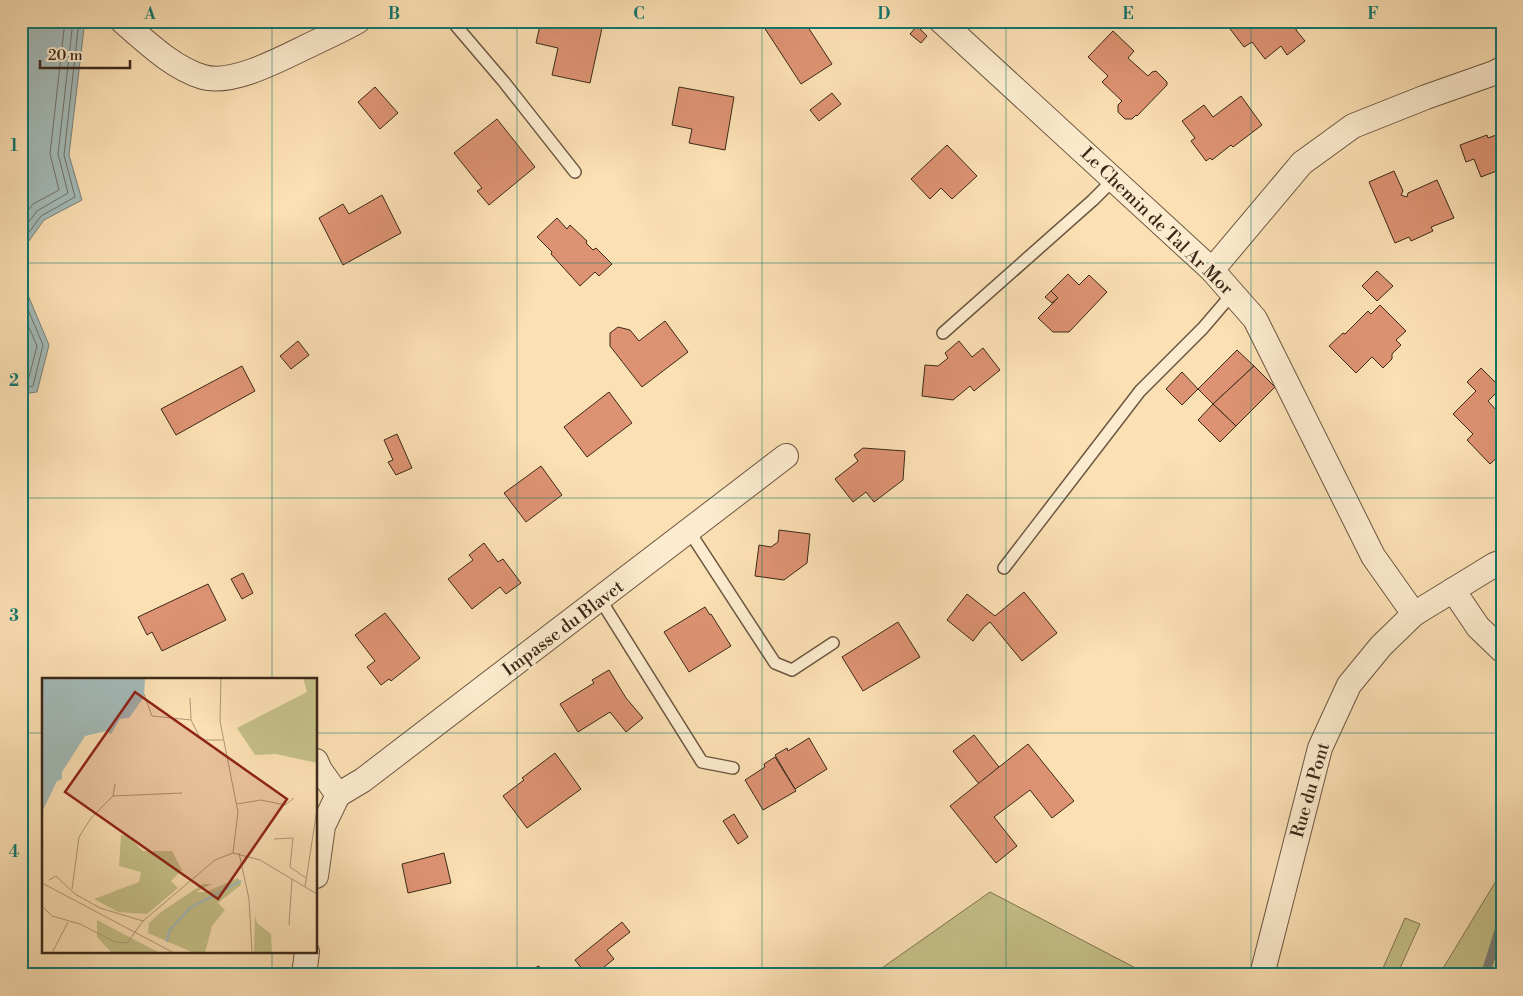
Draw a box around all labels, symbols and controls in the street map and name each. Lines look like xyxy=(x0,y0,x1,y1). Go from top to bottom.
text: A xyxy=(143,4,156,24)
text: B xyxy=(388,4,400,24)
text: C xyxy=(633,4,645,24)
text: D xyxy=(878,4,891,24)
text: E xyxy=(1122,4,1134,24)
text: F xyxy=(1367,4,1379,24)
scale bar xyxy=(40,38,130,70)
text: 20 m xyxy=(48,46,83,65)
text: 1 xyxy=(10,136,18,156)
street label: Le Chemin de Tal Ar Mor xyxy=(1075,142,1238,300)
text: 2 xyxy=(9,371,19,391)
street label: Impasse du Blavet xyxy=(498,575,629,681)
text: 3 xyxy=(9,606,19,626)
inset map xyxy=(42,678,318,954)
street label: Rue du Pont xyxy=(1286,739,1335,840)
text: 4 xyxy=(9,842,20,862)

